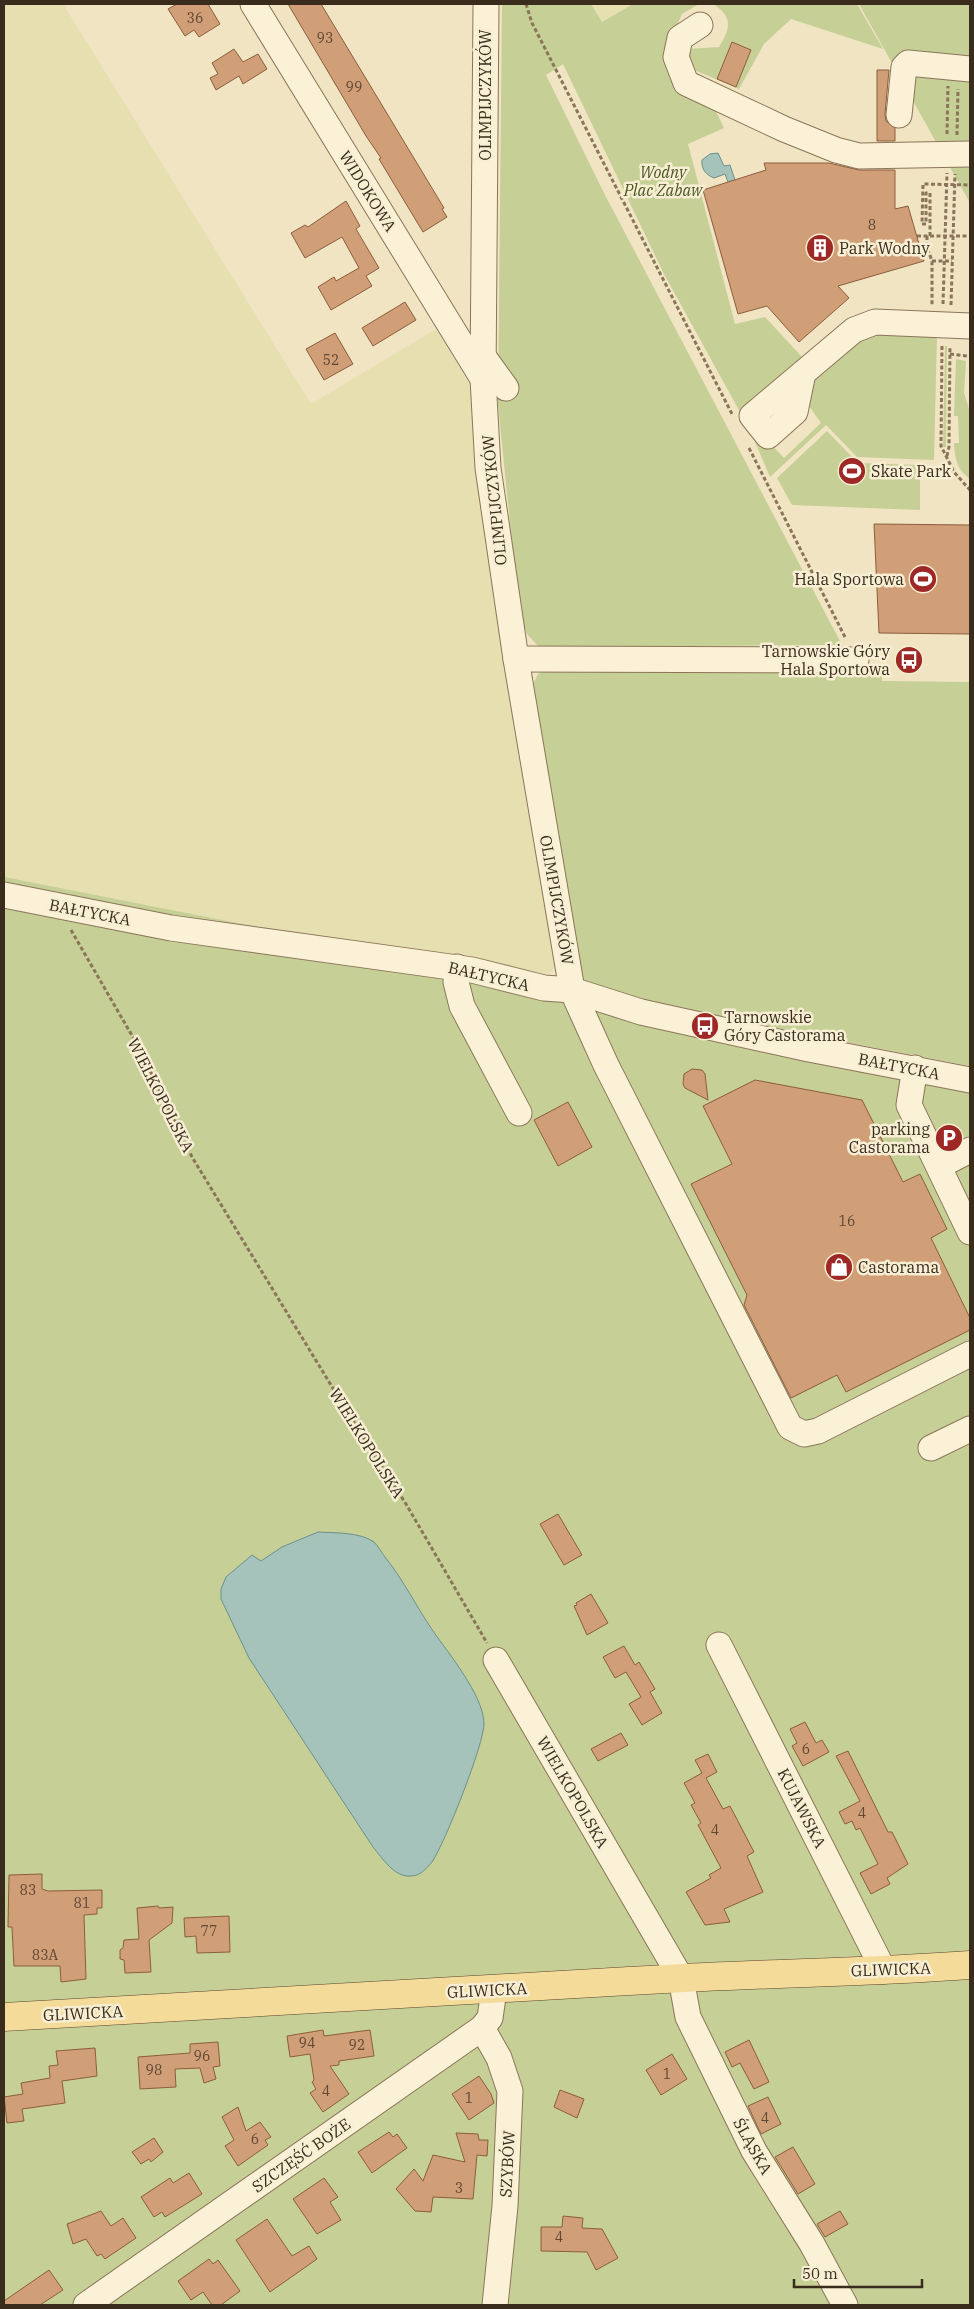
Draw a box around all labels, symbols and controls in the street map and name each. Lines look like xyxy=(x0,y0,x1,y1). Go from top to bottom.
house number: 36 xyxy=(187,9,203,27)
house number: 93 xyxy=(317,29,333,47)
street label: OLIMPIJCZYKÓW xyxy=(474,29,495,161)
house number: 99 xyxy=(346,78,362,96)
street label: WIDOKOWA xyxy=(335,147,401,235)
park label: Wodny Plac Zabaw xyxy=(623,162,704,200)
house number: 8 xyxy=(868,216,876,234)
building icon: Park Wodny xyxy=(805,233,835,263)
place label: Park Wodny xyxy=(839,238,930,258)
house number: 52 xyxy=(323,351,339,369)
street label: OLIMPIJCZYKÓW xyxy=(476,433,511,567)
sports icon: Skate Park xyxy=(837,456,867,486)
place label: Skate Park xyxy=(871,461,952,481)
sports icon: Hala Sportowa xyxy=(908,564,938,594)
place label: Hala Sportowa xyxy=(794,569,904,589)
place label: Tarnowskie Góry Hala Sportowa xyxy=(762,641,890,679)
bus stop icon: Tarnowskie Góry Hala Sportowa xyxy=(894,645,924,675)
street label: OLIMPIJCZYKÓW xyxy=(536,833,579,967)
street label: BAŁTYCKA xyxy=(47,894,133,930)
street label: BAŁTYCKA xyxy=(446,957,532,995)
place label: Tarnowskie Góry Castorama xyxy=(724,1007,846,1045)
bus stop icon: Tarnowskie Góry Castorama xyxy=(690,1011,720,1041)
street label: WIELKOPOLSKA xyxy=(124,1034,198,1156)
street label: BAŁTYCKA xyxy=(856,1048,942,1084)
place label: parking Castorama xyxy=(849,1119,930,1157)
parking icon: parking Castorama xyxy=(934,1123,964,1153)
house number: 16 xyxy=(839,1212,855,1230)
shop icon: Castorama xyxy=(824,1252,854,1282)
place label: Castorama xyxy=(858,1257,939,1277)
street label: WIELKOPOLSKA xyxy=(325,1384,409,1502)
street label: WIELKOPOLSKA xyxy=(533,1733,613,1851)
house number: 6 xyxy=(802,1740,810,1758)
street label: KUJAWSKA xyxy=(773,1765,831,1851)
house number: 4 xyxy=(858,1804,866,1822)
house number: 4 xyxy=(711,1821,719,1839)
house number: 83 xyxy=(20,1881,36,1899)
house number: 81 xyxy=(74,1894,90,1912)
house number: 77 xyxy=(201,1922,217,1940)
house number: 83A xyxy=(32,1946,59,1964)
street label: GLIWICKA xyxy=(851,1958,931,1980)
street label: GLIWICKA xyxy=(446,1978,528,2002)
street label: GLIWICKA xyxy=(42,2001,124,2025)
house number: 94 xyxy=(299,2034,315,2052)
house number: 92 xyxy=(349,2036,365,2054)
house number: 96 xyxy=(194,2047,210,2065)
house number: 98 xyxy=(146,2061,162,2079)
house number: 1 xyxy=(663,2065,671,2083)
house number: 4 xyxy=(322,2082,330,2100)
house number: 1 xyxy=(465,2089,473,2107)
house number: 4 xyxy=(761,2109,769,2127)
street label: SZCZĘŚĆ BOŻE xyxy=(247,2113,354,2196)
street label: ŚLĄSKA xyxy=(729,2114,778,2178)
street label: SZYBÓW xyxy=(494,2129,519,2198)
house number: 6 xyxy=(251,2130,259,2148)
house number: 3 xyxy=(455,2179,463,2197)
house number: 4 xyxy=(555,2228,563,2246)
scale bar xyxy=(794,2256,922,2288)
text: 50 m xyxy=(802,2264,838,2283)

